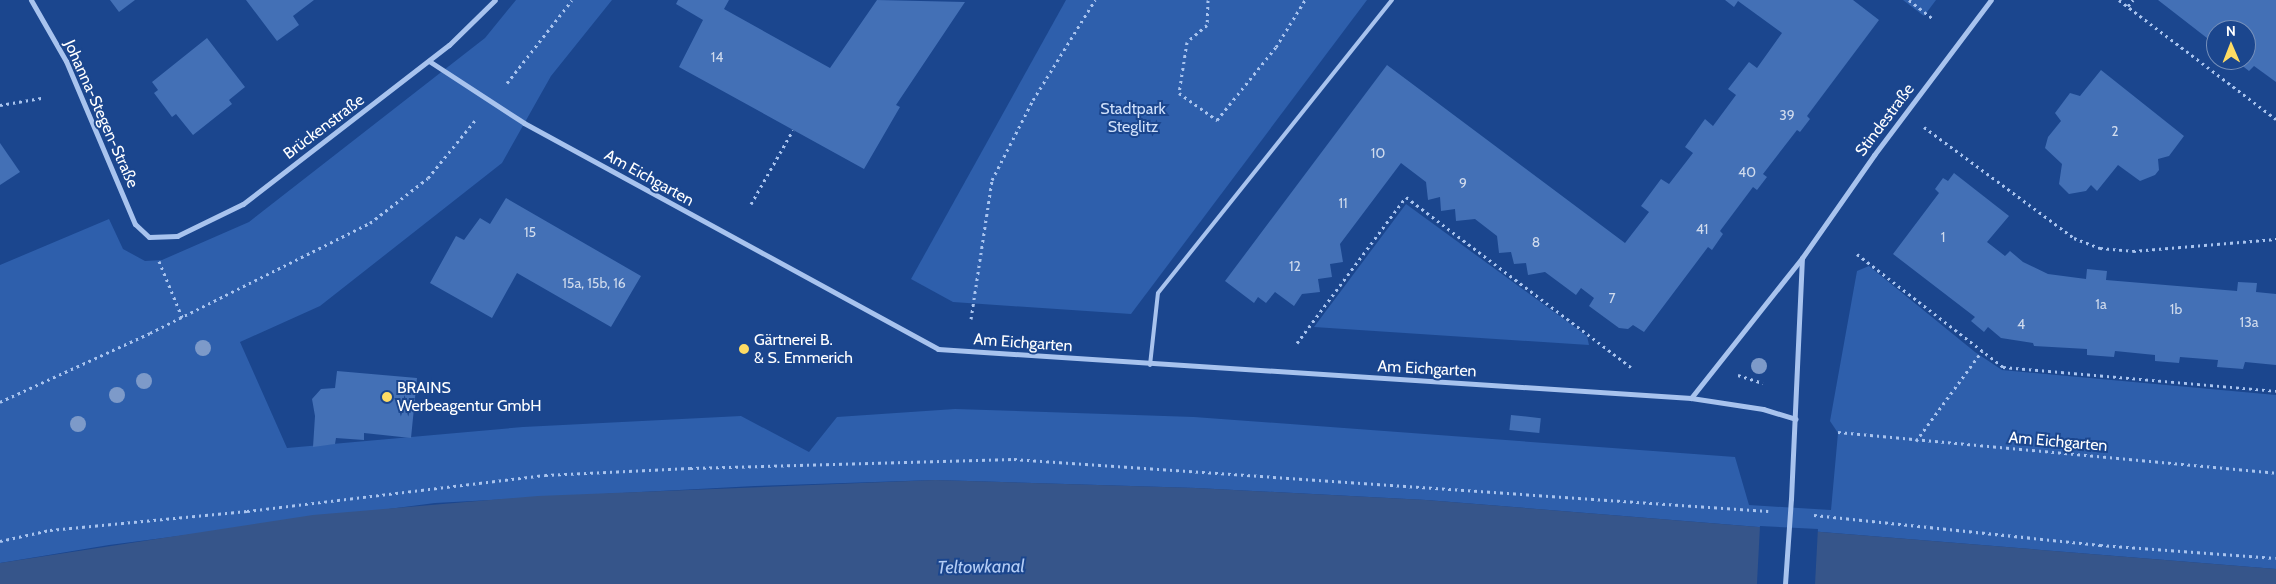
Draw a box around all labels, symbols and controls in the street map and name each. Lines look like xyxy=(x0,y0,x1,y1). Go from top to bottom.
north arrow xyxy=(2206,20,2256,70)
text: N xyxy=(2226,22,2236,40)
street label: Johanna-Stegen-Straße xyxy=(60,37,142,191)
house number: 14 xyxy=(711,49,723,65)
street label: Stindestraße xyxy=(1851,80,1919,160)
street label: Brückenstraße xyxy=(280,90,368,164)
park label: Stadtpark Steglitz xyxy=(1100,99,1166,137)
house number: 39 xyxy=(1779,107,1795,123)
house number: 2 xyxy=(2111,123,2119,139)
house number: 10 xyxy=(1371,145,1385,161)
street label: Am Eichgarten xyxy=(601,146,697,210)
house number: 40 xyxy=(1738,164,1756,180)
house number: 9 xyxy=(1459,175,1467,191)
house number: 11 xyxy=(1338,195,1348,211)
house number: 41 xyxy=(1696,221,1708,237)
house number: 15 xyxy=(524,224,536,240)
house number: 1 xyxy=(1941,229,1945,245)
house number: 8 xyxy=(1532,234,1540,250)
house number: 12 xyxy=(1289,258,1301,274)
house number: 15a, 15b, 16 xyxy=(562,275,626,291)
house number: 7 xyxy=(1608,290,1616,306)
house number: 1a xyxy=(2095,296,2107,312)
house number: 1b xyxy=(2170,301,2182,317)
house number: 13a xyxy=(2240,314,2258,330)
house number: 4 xyxy=(2017,316,2025,332)
place label: Gärtnerei B. & S. Emmerich xyxy=(754,330,853,368)
street label: Am Eichgarten xyxy=(973,330,1073,356)
marker: Gärtnerei B. & S. Emmerich xyxy=(738,343,750,355)
street label: Am Eichgarten xyxy=(1377,357,1477,381)
place label: BRAINS Werbeagentur GmbH xyxy=(397,378,541,416)
marker: BRAINS Werbeagentur GmbH xyxy=(381,391,393,403)
street label: Am Eichgarten xyxy=(2008,428,2108,456)
water label: Teltowkanal xyxy=(937,555,1025,579)

